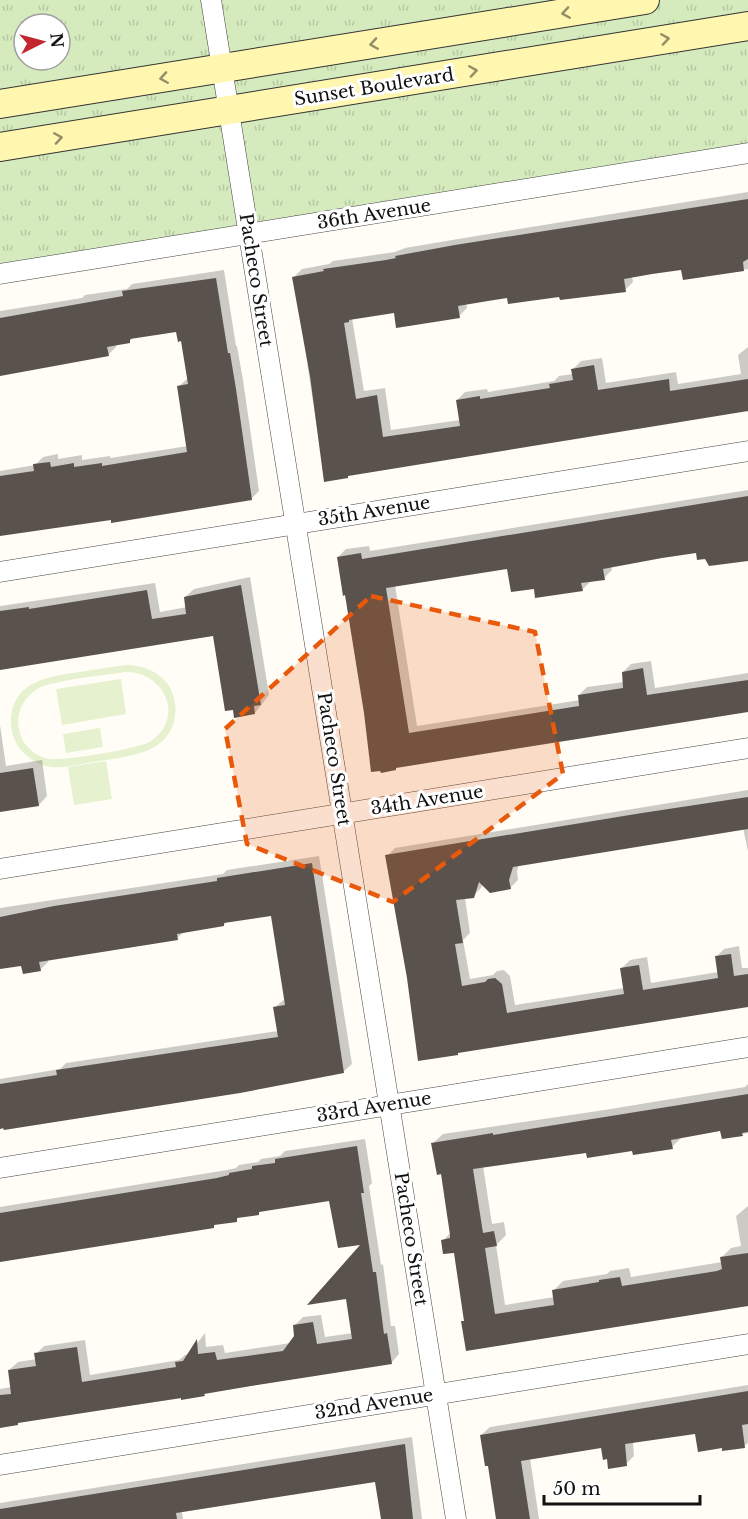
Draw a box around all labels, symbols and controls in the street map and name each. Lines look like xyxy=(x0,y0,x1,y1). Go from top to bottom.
one-way arrow xyxy=(562,6,571,18)
north arrow xyxy=(12,12,72,72)
text: N xyxy=(46,32,68,49)
one-way arrow xyxy=(661,34,670,46)
one-way arrow xyxy=(369,37,379,49)
street label: Sunset Boulevard xyxy=(293,64,455,110)
one-way arrow xyxy=(468,65,478,77)
one-way arrow xyxy=(159,71,169,83)
one-way arrow xyxy=(53,132,62,144)
street label: 36th Avenue xyxy=(316,194,432,234)
street label: Pacheco Street xyxy=(235,212,277,349)
street label: 35th Avenue xyxy=(316,491,432,531)
street label: Pacheco Street xyxy=(313,691,355,828)
street label: 34th Avenue xyxy=(369,780,485,820)
street label: 33rd Avenue xyxy=(315,1087,433,1127)
street label: Pacheco Street xyxy=(390,1171,432,1308)
street label: 32nd Avenue xyxy=(313,1384,435,1424)
scale bar xyxy=(544,1468,700,1506)
text: 50 m xyxy=(553,1478,601,1500)

